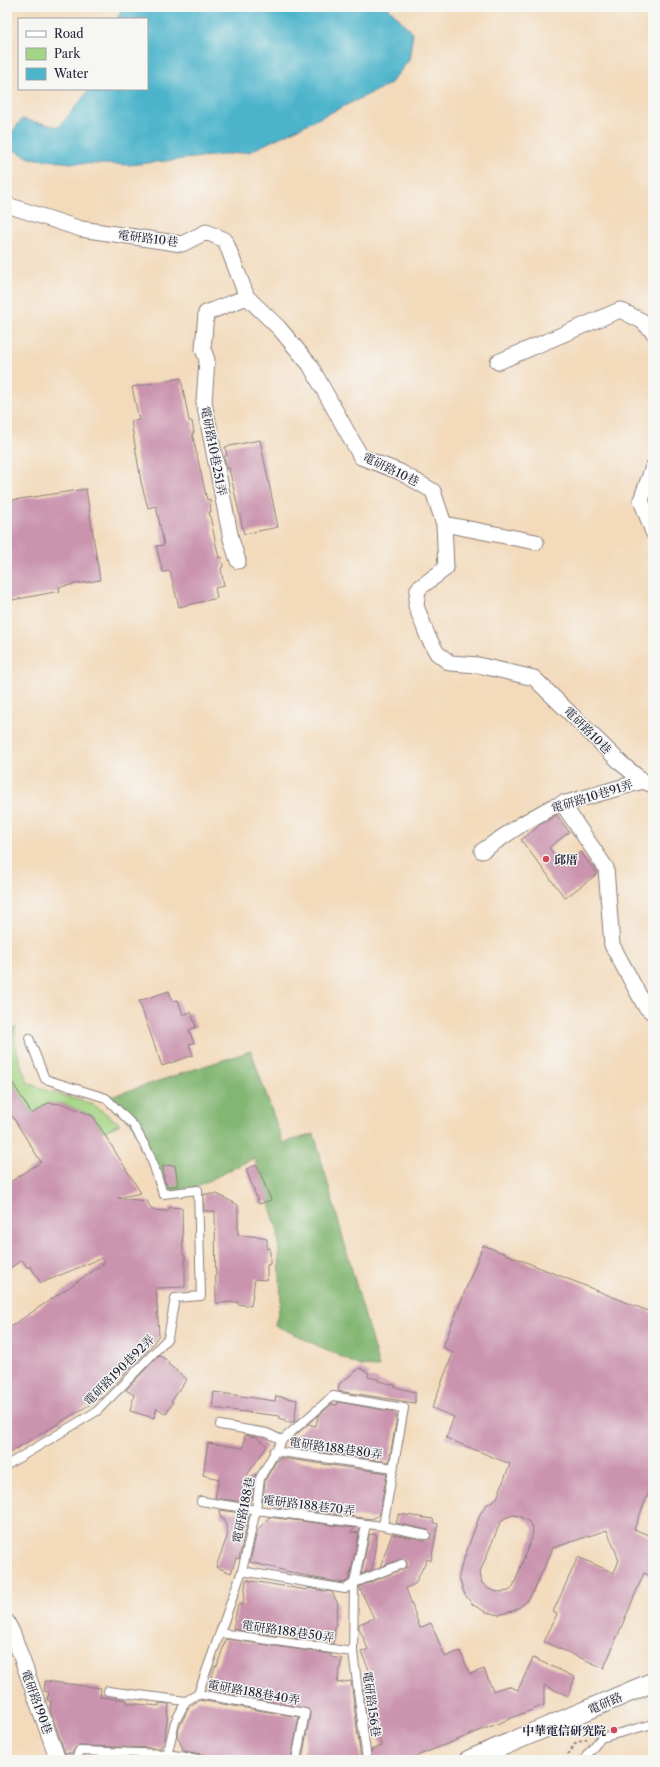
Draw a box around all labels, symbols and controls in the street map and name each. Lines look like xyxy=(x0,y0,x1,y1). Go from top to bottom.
legend xyxy=(18,18,148,90)
text: Road xyxy=(54,26,84,41)
text: Park xyxy=(54,46,81,61)
text: Water xyxy=(53,66,88,81)
street label: 電研路10巷 xyxy=(117,227,179,249)
street label: 電研路10巷251弄 xyxy=(198,405,230,497)
street label: 電研路10巷 xyxy=(360,449,422,489)
street label: 電研路10巷 xyxy=(561,703,615,757)
street label: 電研路10巷91弄 xyxy=(549,776,635,816)
place label: 邱厝 xyxy=(554,852,578,867)
marker: 邱厝 xyxy=(541,854,551,864)
street label: 電研路190巷92弄 xyxy=(81,1332,157,1408)
street label: 電研路188巷80弄 xyxy=(288,1434,384,1462)
street label: 電研路188巷 xyxy=(229,1476,257,1544)
street label: 電研路188巷70弄 xyxy=(262,1492,356,1518)
street label: 電研路188巷50弄 xyxy=(241,1617,335,1645)
street label: 電研路190巷 xyxy=(18,1668,56,1736)
street label: 電研路156巷 xyxy=(360,1670,384,1738)
street label: 電研路188巷40弄 xyxy=(207,1676,301,1708)
street label: 電研路 xyxy=(585,1689,625,1717)
place label: 中華電信研究院 xyxy=(522,1723,606,1738)
marker: 中華電信研究院 xyxy=(609,1725,619,1735)

